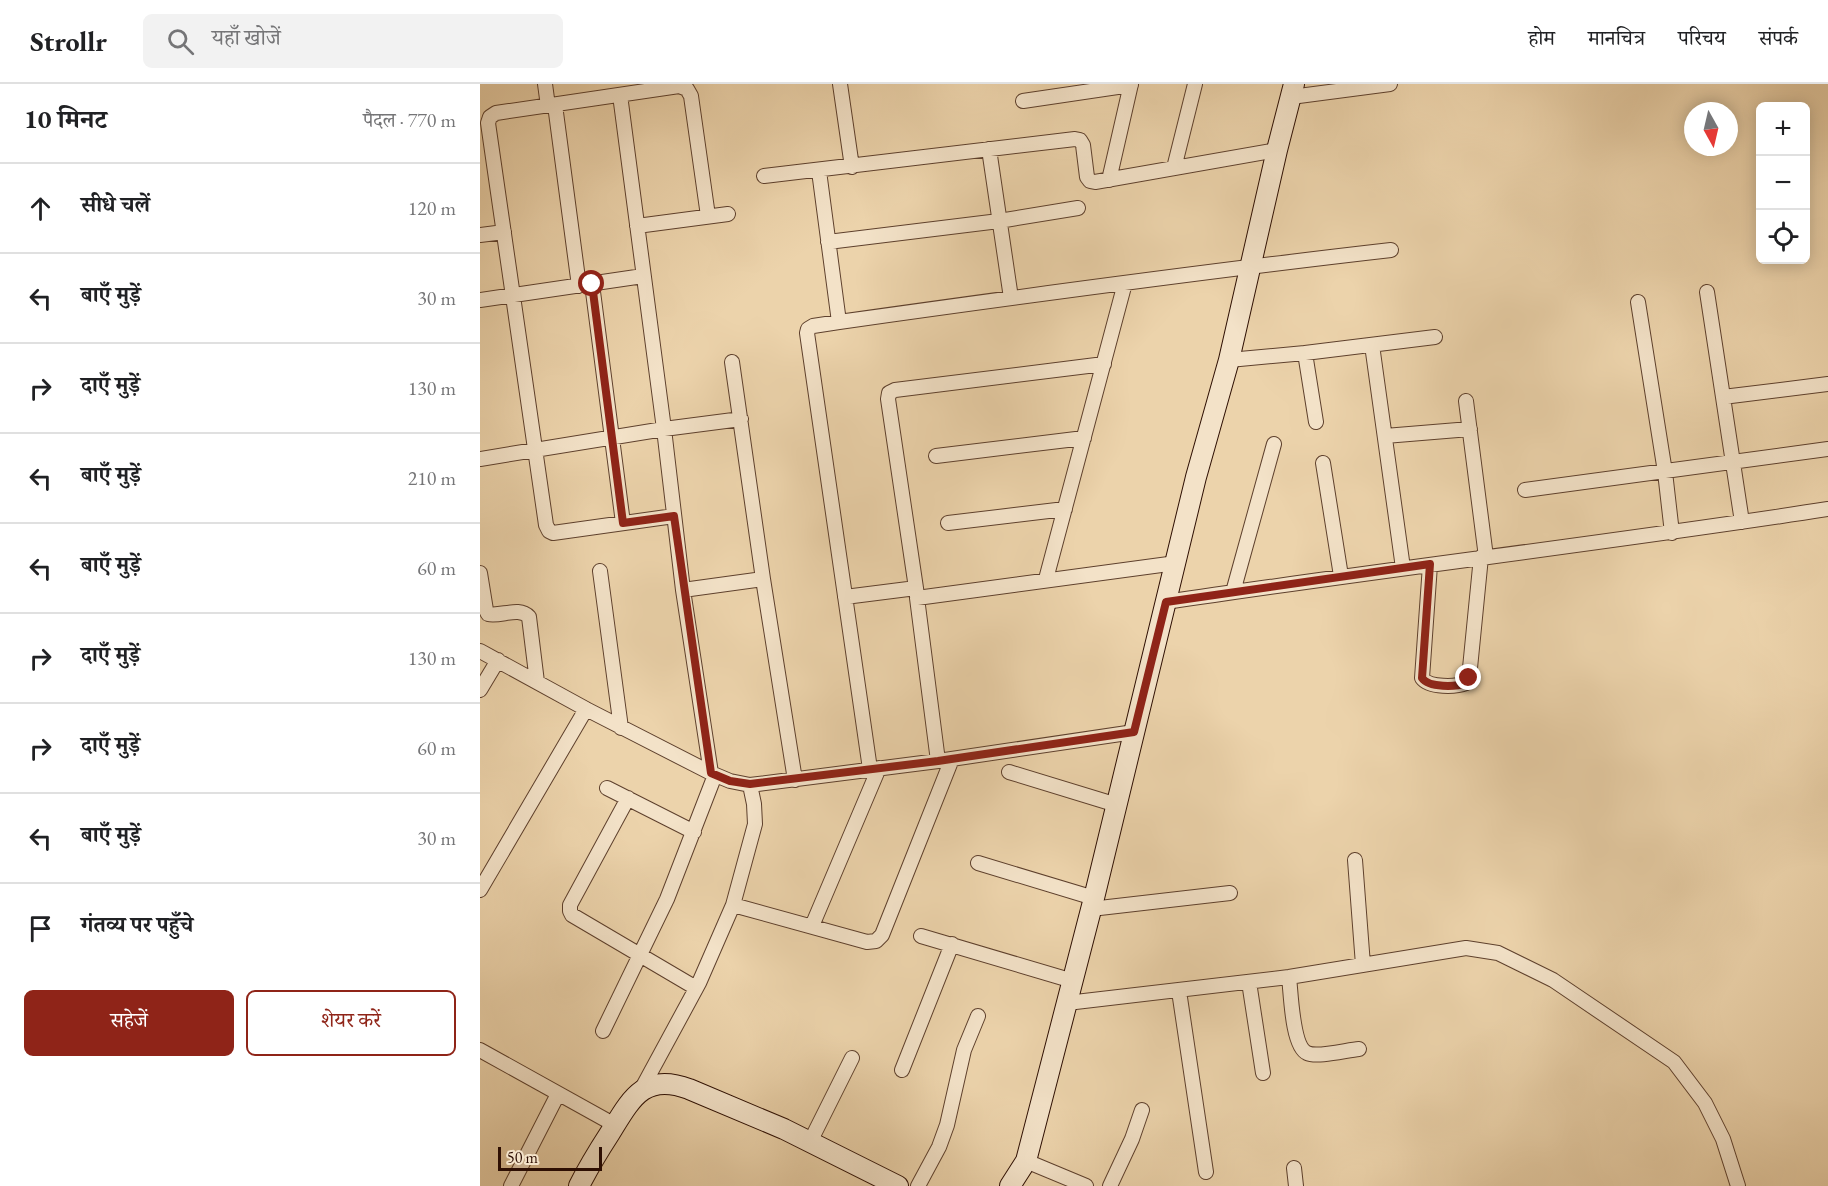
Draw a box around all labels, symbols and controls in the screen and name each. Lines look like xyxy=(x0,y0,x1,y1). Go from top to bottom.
search box xyxy=(143,14,563,68)
text: Strollr xyxy=(30,23,107,59)
text: यहाँ खोजें xyxy=(212,23,281,52)
text: होम xyxy=(1528,24,1555,51)
text: मानचित्र xyxy=(1588,24,1645,51)
text: परिचय xyxy=(1678,24,1726,51)
text: संपर्क xyxy=(1759,24,1798,51)
icon: search xyxy=(164,25,197,58)
text: 10 मिनट xyxy=(24,102,107,136)
north arrow xyxy=(1684,102,1738,156)
map controls xyxy=(1756,102,1810,264)
button: + xyxy=(1756,102,1810,156)
text: पैदल · 770 m xyxy=(363,107,456,133)
button: − xyxy=(1756,156,1810,210)
text: सीधे चलें xyxy=(81,190,150,219)
icon: ahead xyxy=(24,192,57,225)
text: 120 m xyxy=(408,195,456,221)
button: locate xyxy=(1756,210,1810,264)
route start xyxy=(578,270,604,296)
text: बाएँ मुड़ें xyxy=(81,280,141,309)
icon: left xyxy=(24,282,57,315)
text: 30 m xyxy=(417,285,456,311)
text: दाएँ मुड़ें xyxy=(81,370,140,399)
icon: right xyxy=(24,372,57,405)
text: 130 m xyxy=(408,375,456,401)
text: बाएँ मुड़ें xyxy=(81,460,141,489)
icon: left xyxy=(24,462,57,495)
text: 210 m xyxy=(408,465,456,491)
text: बाएँ मुड़ें xyxy=(81,550,141,579)
icon: left xyxy=(24,552,57,585)
text: 60 m xyxy=(417,555,456,581)
text: दाएँ मुड़ें xyxy=(81,640,140,669)
icon: right xyxy=(24,642,57,675)
text: 130 m xyxy=(408,645,456,671)
route end xyxy=(1455,664,1481,690)
text: दाएँ मुड़ें xyxy=(81,730,140,759)
icon: right xyxy=(24,732,57,765)
text: 60 m xyxy=(417,735,456,761)
text: बाएँ मुड़ें xyxy=(81,820,141,849)
icon: left xyxy=(24,822,57,855)
text: 30 m xyxy=(417,825,456,851)
text: गंतव्य पर पहुँचे xyxy=(81,910,193,939)
icon: arrive xyxy=(24,912,57,945)
button: सहेजें xyxy=(24,990,234,1056)
button: शेयर करें xyxy=(246,990,456,1056)
scale bar xyxy=(498,1144,602,1172)
text: 50 m xyxy=(507,1147,538,1168)

